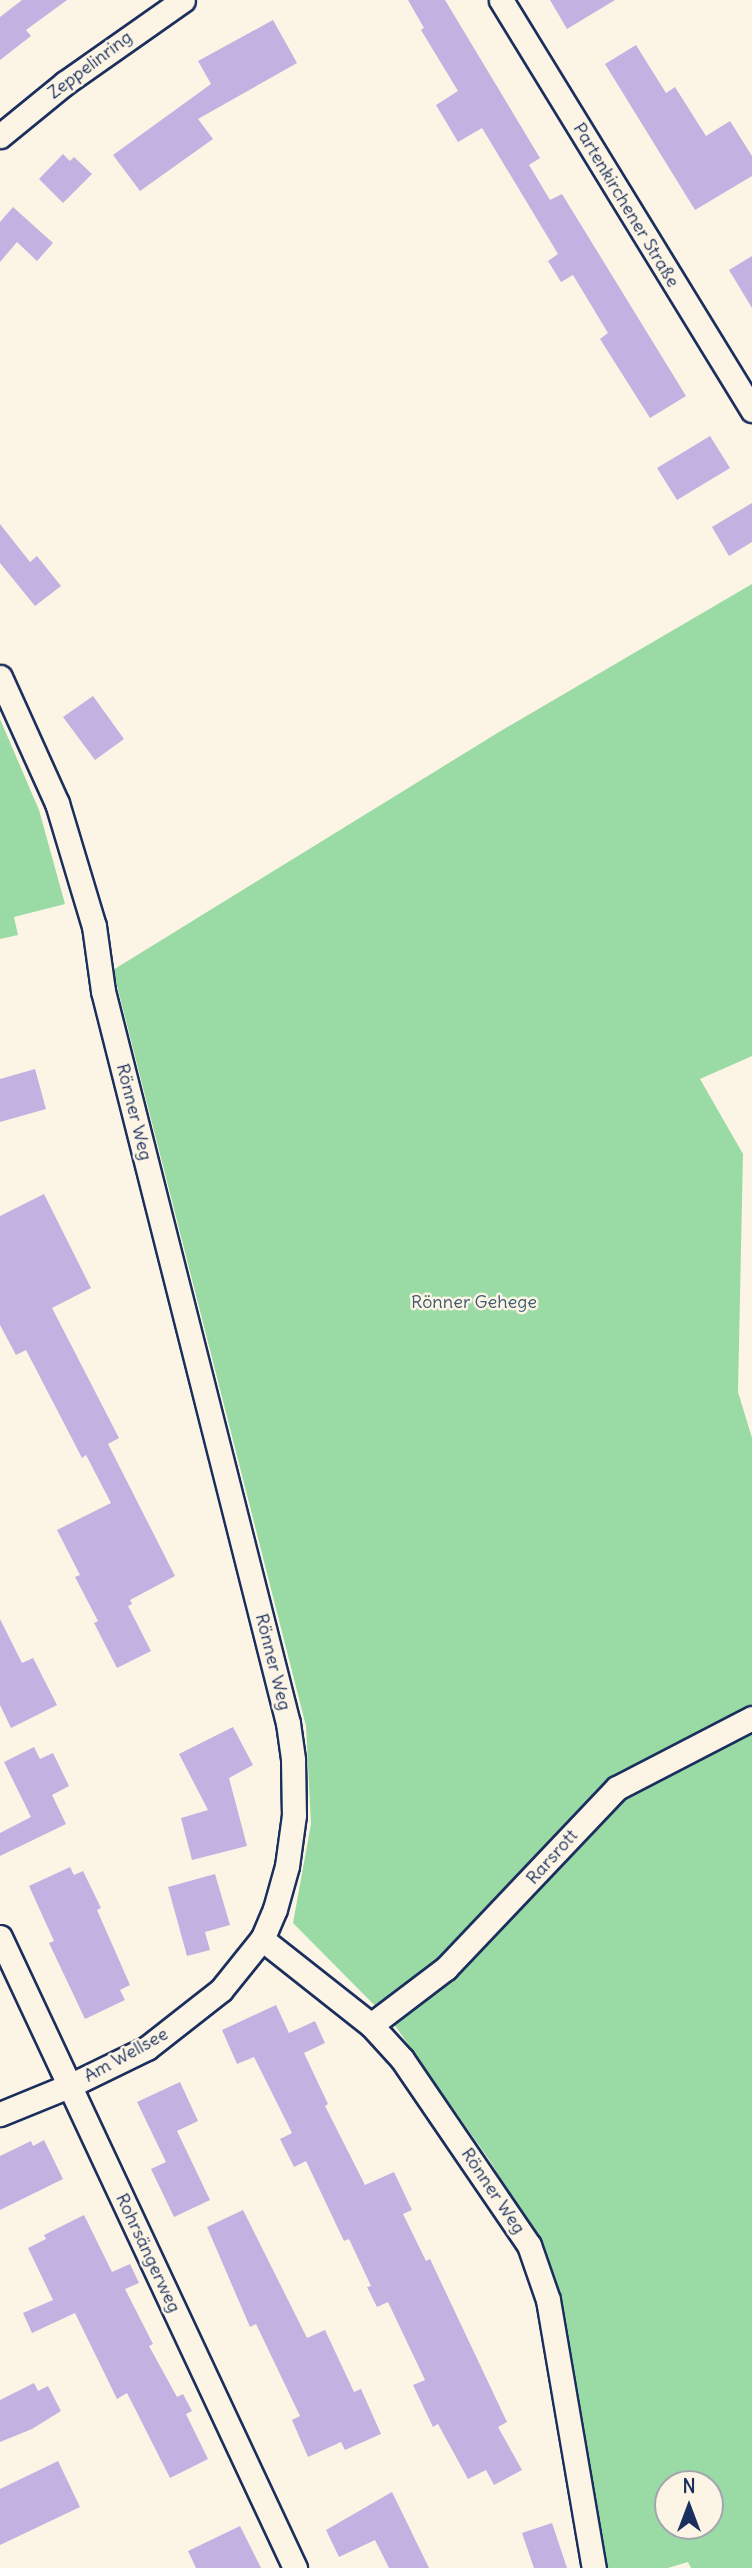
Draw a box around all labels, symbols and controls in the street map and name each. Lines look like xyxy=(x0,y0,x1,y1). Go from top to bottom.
street label: Zeppelinring xyxy=(44,26,136,104)
street label: Partenkirchener Straße xyxy=(568,119,684,291)
street label: Rönner Weg xyxy=(112,1061,156,1163)
park label: Rönner Gehege xyxy=(411,1291,537,1313)
street label: Rönner Weg xyxy=(251,1611,295,1713)
street label: Rarsrott xyxy=(522,1825,582,1889)
street label: Am Wellsee xyxy=(80,2023,172,2087)
street label: Rönner Weg xyxy=(456,2144,530,2238)
street label: Rohrsängerweg xyxy=(111,2190,185,2316)
north arrow xyxy=(654,2470,724,2540)
text: N xyxy=(682,2474,696,2498)

